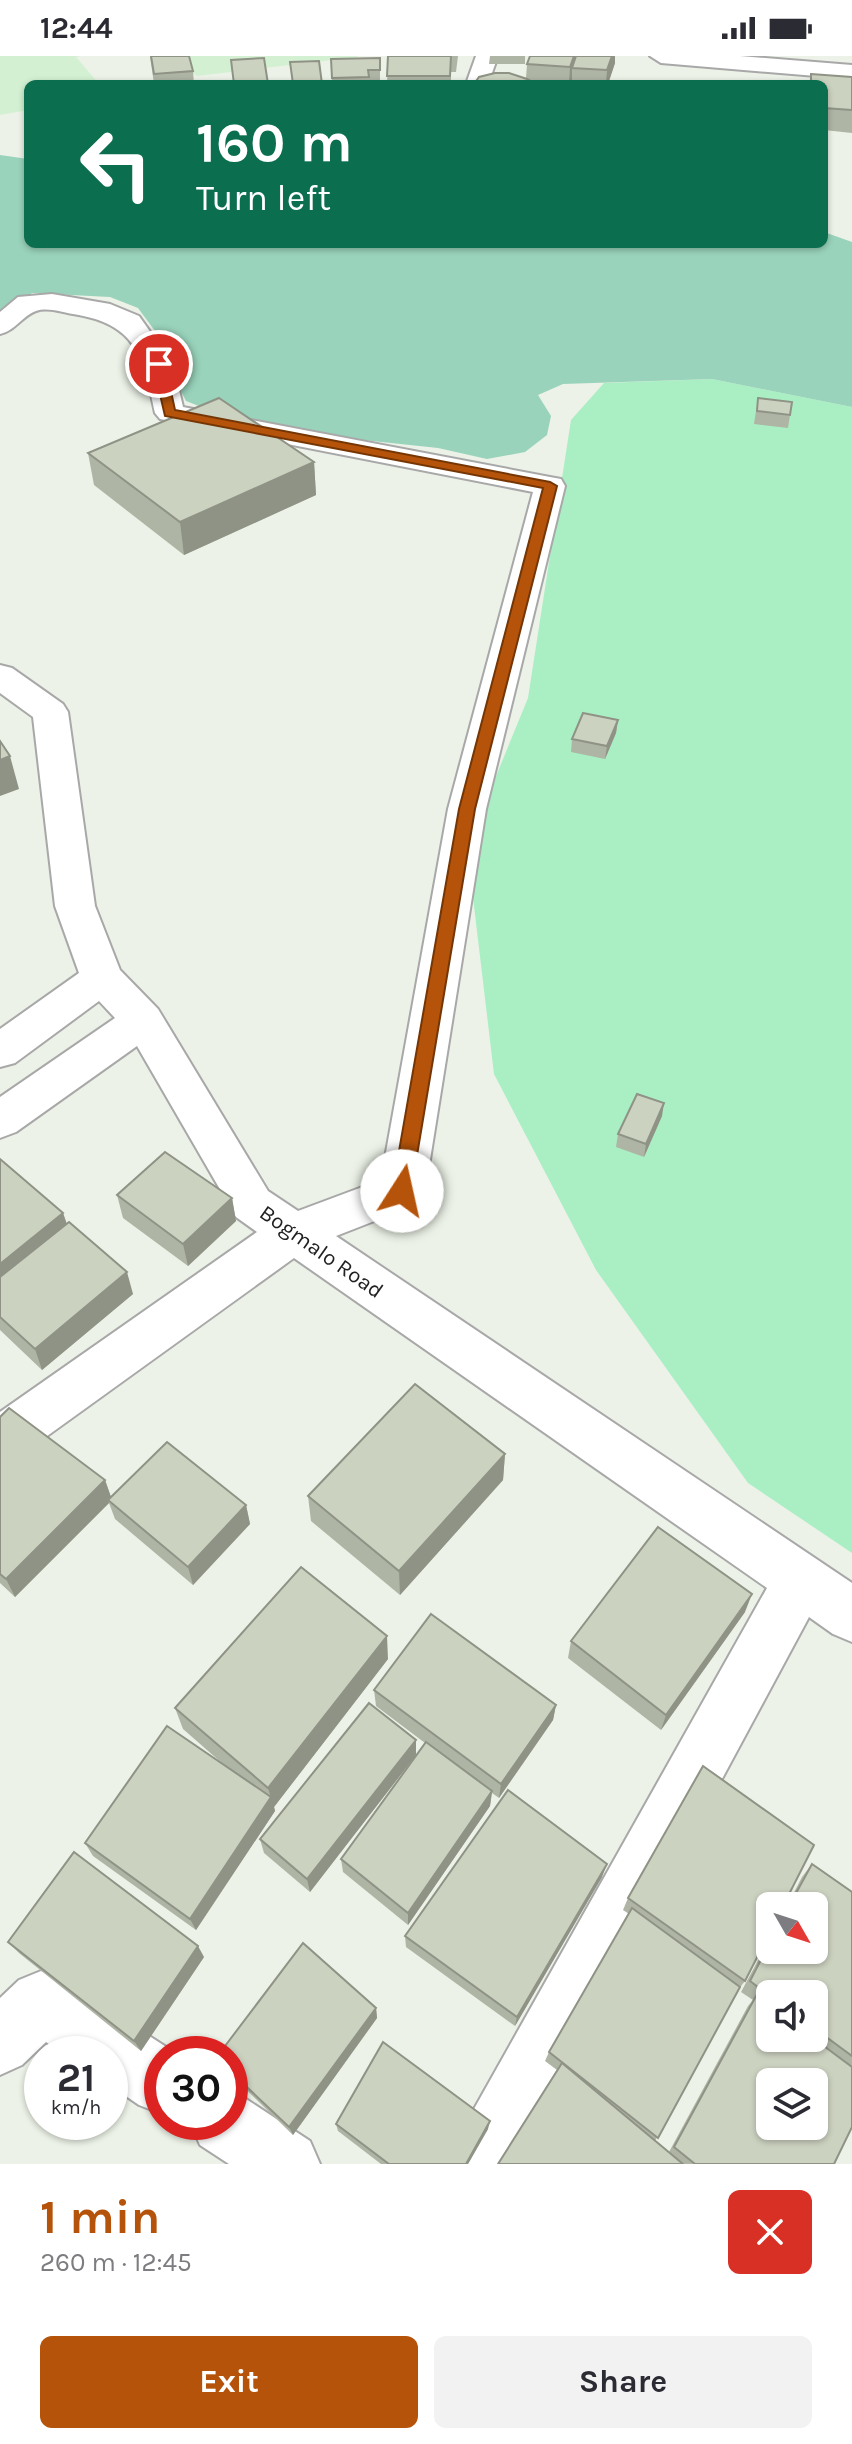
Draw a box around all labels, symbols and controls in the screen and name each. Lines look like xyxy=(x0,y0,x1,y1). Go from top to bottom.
text: 12:44 xyxy=(40,10,113,46)
text: 160 m xyxy=(196,110,353,175)
icon: left xyxy=(64,112,168,216)
text: Turn left xyxy=(196,177,331,219)
pin xyxy=(125,330,193,398)
icon: arrive xyxy=(137,342,181,386)
position arrow xyxy=(360,1149,444,1233)
street label: Bogmalo Road xyxy=(255,1200,388,1304)
north arrow xyxy=(756,1892,828,1964)
map controls xyxy=(756,1892,828,2140)
button: sound xyxy=(756,1980,828,2052)
speed limit sign: 30 xyxy=(144,2036,248,2140)
text: 21 xyxy=(57,2054,95,2101)
button: layers xyxy=(756,2068,828,2140)
text: km/h xyxy=(51,2096,101,2119)
text: 1 min xyxy=(40,2189,160,2245)
button: close xyxy=(728,2190,812,2274)
text: 260 m · 12:45 xyxy=(40,2247,192,2278)
button: Exit xyxy=(40,2336,418,2428)
button: Share xyxy=(434,2336,812,2428)

